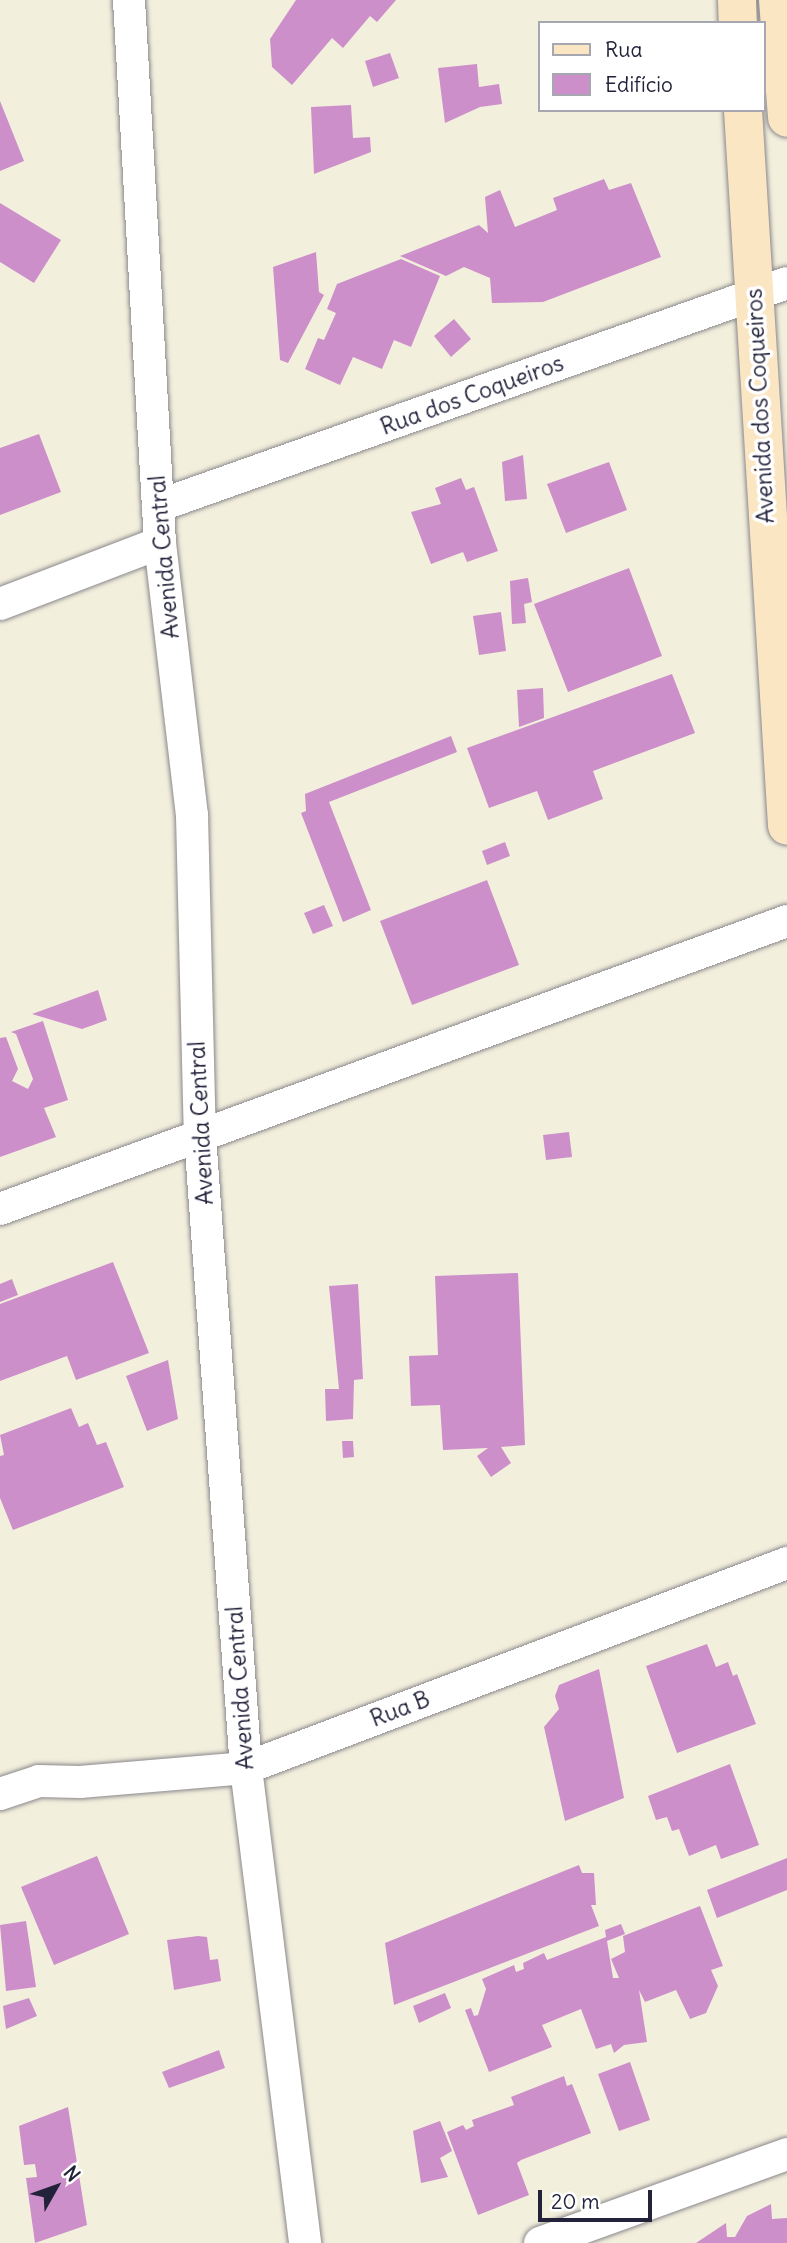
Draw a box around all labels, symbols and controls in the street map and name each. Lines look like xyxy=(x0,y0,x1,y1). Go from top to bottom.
legend xyxy=(538,21,766,112)
text: Rua xyxy=(605,36,642,63)
text: Edifício xyxy=(605,71,673,98)
street label: Avenida dos Coqueiros xyxy=(740,288,780,524)
street label: Rua dos Coqueiros xyxy=(377,349,567,441)
street label: Avenida Central xyxy=(143,474,185,640)
street label: Avenida Central xyxy=(183,1040,219,1206)
street label: Avenida Central xyxy=(221,1605,259,1771)
street label: Rua B xyxy=(366,1685,434,1733)
north arrow xyxy=(21,2152,91,2222)
text: N xyxy=(59,2161,85,2186)
scale bar xyxy=(542,2176,656,2220)
text: 20 m xyxy=(551,2188,600,2215)

